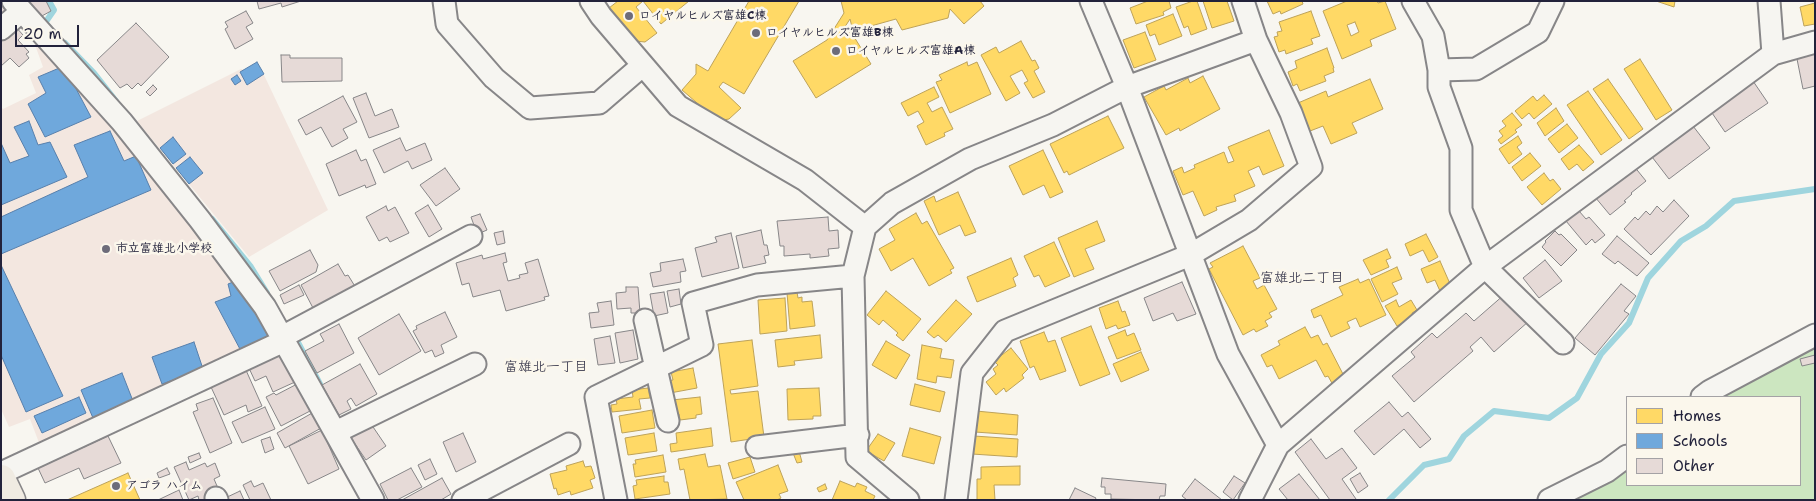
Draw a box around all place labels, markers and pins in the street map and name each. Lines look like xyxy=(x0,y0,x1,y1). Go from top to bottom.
place label: ロイヤルヒルズ富雄C棟 xyxy=(639,9,766,23)
marker: ロイヤルヒルズ富雄C棟 xyxy=(623,10,635,22)
place label: ロイヤルヒルズ富雄B棟 xyxy=(766,26,893,40)
marker: ロイヤルヒルズ富雄B棟 xyxy=(750,27,762,39)
place label: ロイヤルヒルズ富雄A棟 xyxy=(846,44,975,58)
marker: ロイヤルヒルズ富雄A棟 xyxy=(830,45,842,57)
place label: 市立富雄北小学校 xyxy=(116,242,212,256)
marker: 市立富雄北小学校 xyxy=(100,243,112,255)
place label: アゴラ ハイム xyxy=(126,479,202,493)
marker: アゴラ ハイム xyxy=(110,480,122,492)

